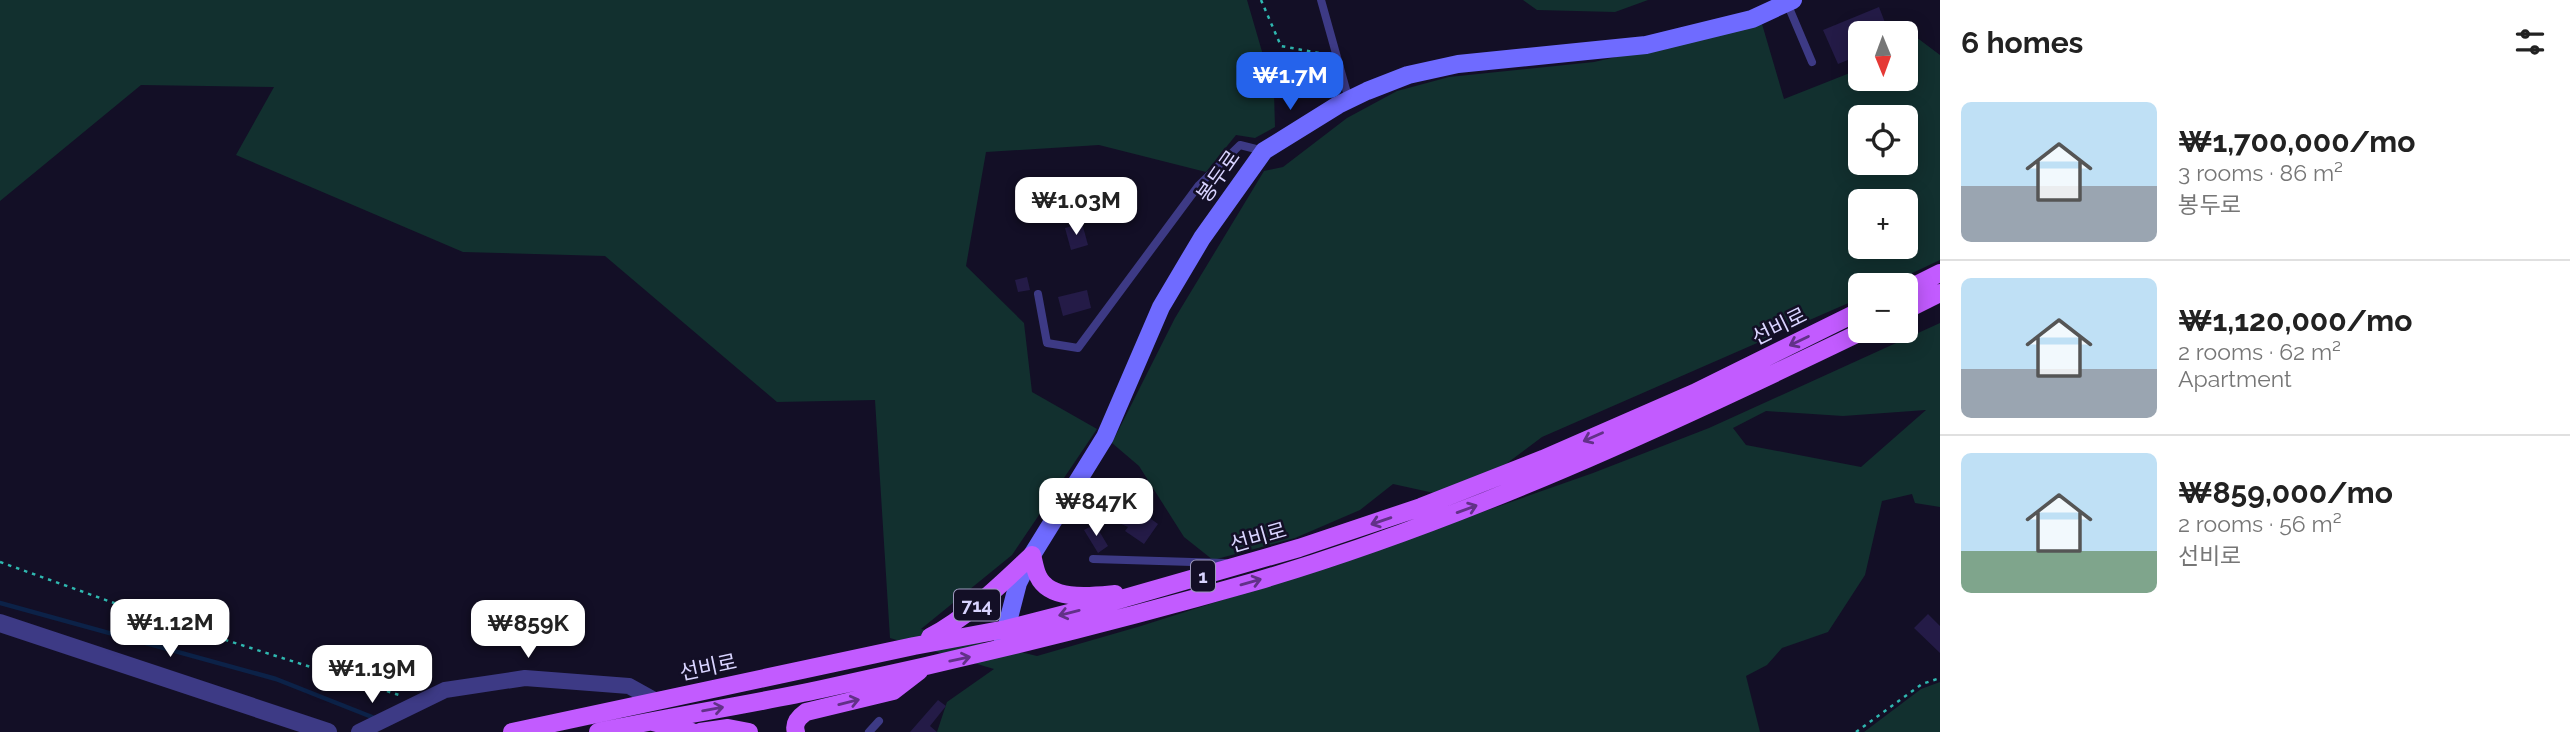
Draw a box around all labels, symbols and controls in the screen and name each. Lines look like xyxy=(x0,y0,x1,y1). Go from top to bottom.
north arrow xyxy=(1848,21,1918,91)
map controls xyxy=(1848,21,1918,343)
icon: filters xyxy=(2511,23,2549,61)
text: 6 homes xyxy=(1961,25,2083,60)
pin: ₩1.7M xyxy=(1241,52,1339,112)
text: ₩1.7M xyxy=(1252,61,1328,88)
button: locate xyxy=(1848,105,1918,175)
text: ₩1,700,000/mo xyxy=(2178,124,2415,159)
icon: home xyxy=(2017,130,2101,214)
street label: 봉두로 xyxy=(1191,145,1245,207)
text: 3 rooms · 86 m² xyxy=(2178,159,2343,186)
pin: ₩1.03M xyxy=(1019,177,1133,237)
text: ₩1.03M xyxy=(1031,186,1121,213)
button: + xyxy=(1848,189,1918,259)
text: 봉두로 xyxy=(2178,191,2241,218)
button: − xyxy=(1848,273,1918,343)
street label: 선비로 xyxy=(1747,302,1811,350)
text: ₩1,120,000/mo xyxy=(2178,303,2412,338)
icon: home xyxy=(2017,306,2101,390)
one-way arrow xyxy=(1789,335,1810,349)
text: 2 rooms · 62 m² xyxy=(2178,338,2341,365)
text: Apartment xyxy=(2178,365,2292,392)
one-way arrow xyxy=(1582,431,1604,444)
text: ₩859,000/mo xyxy=(2178,475,2393,510)
pin: ₩847K xyxy=(1047,478,1145,538)
icon: home xyxy=(2017,481,2101,565)
text: ₩847K xyxy=(1055,487,1137,514)
one-way arrow xyxy=(1455,502,1477,514)
text: 2 rooms · 56 m² xyxy=(2178,510,2342,537)
one-way arrow xyxy=(1370,515,1392,528)
street label: 선비로 xyxy=(1227,517,1289,557)
text: 선비로 xyxy=(2178,542,2241,569)
road number: 1 xyxy=(1191,561,1215,592)
one-way arrow xyxy=(1239,575,1262,588)
road number: 714 xyxy=(954,590,1000,620)
pin: ₩1.12M xyxy=(113,600,227,659)
pin: ₩859K xyxy=(479,600,577,660)
one-way arrow xyxy=(1058,607,1081,620)
text: ₩1.12M xyxy=(126,608,214,635)
text: ₩859K xyxy=(487,609,569,636)
pin: ₩1.19M xyxy=(315,646,429,705)
street label: 선비로 xyxy=(677,649,739,685)
one-way arrow xyxy=(948,651,971,665)
text: ₩1.19M xyxy=(328,654,416,681)
one-way arrow xyxy=(837,695,859,708)
one-way arrow xyxy=(701,702,724,715)

